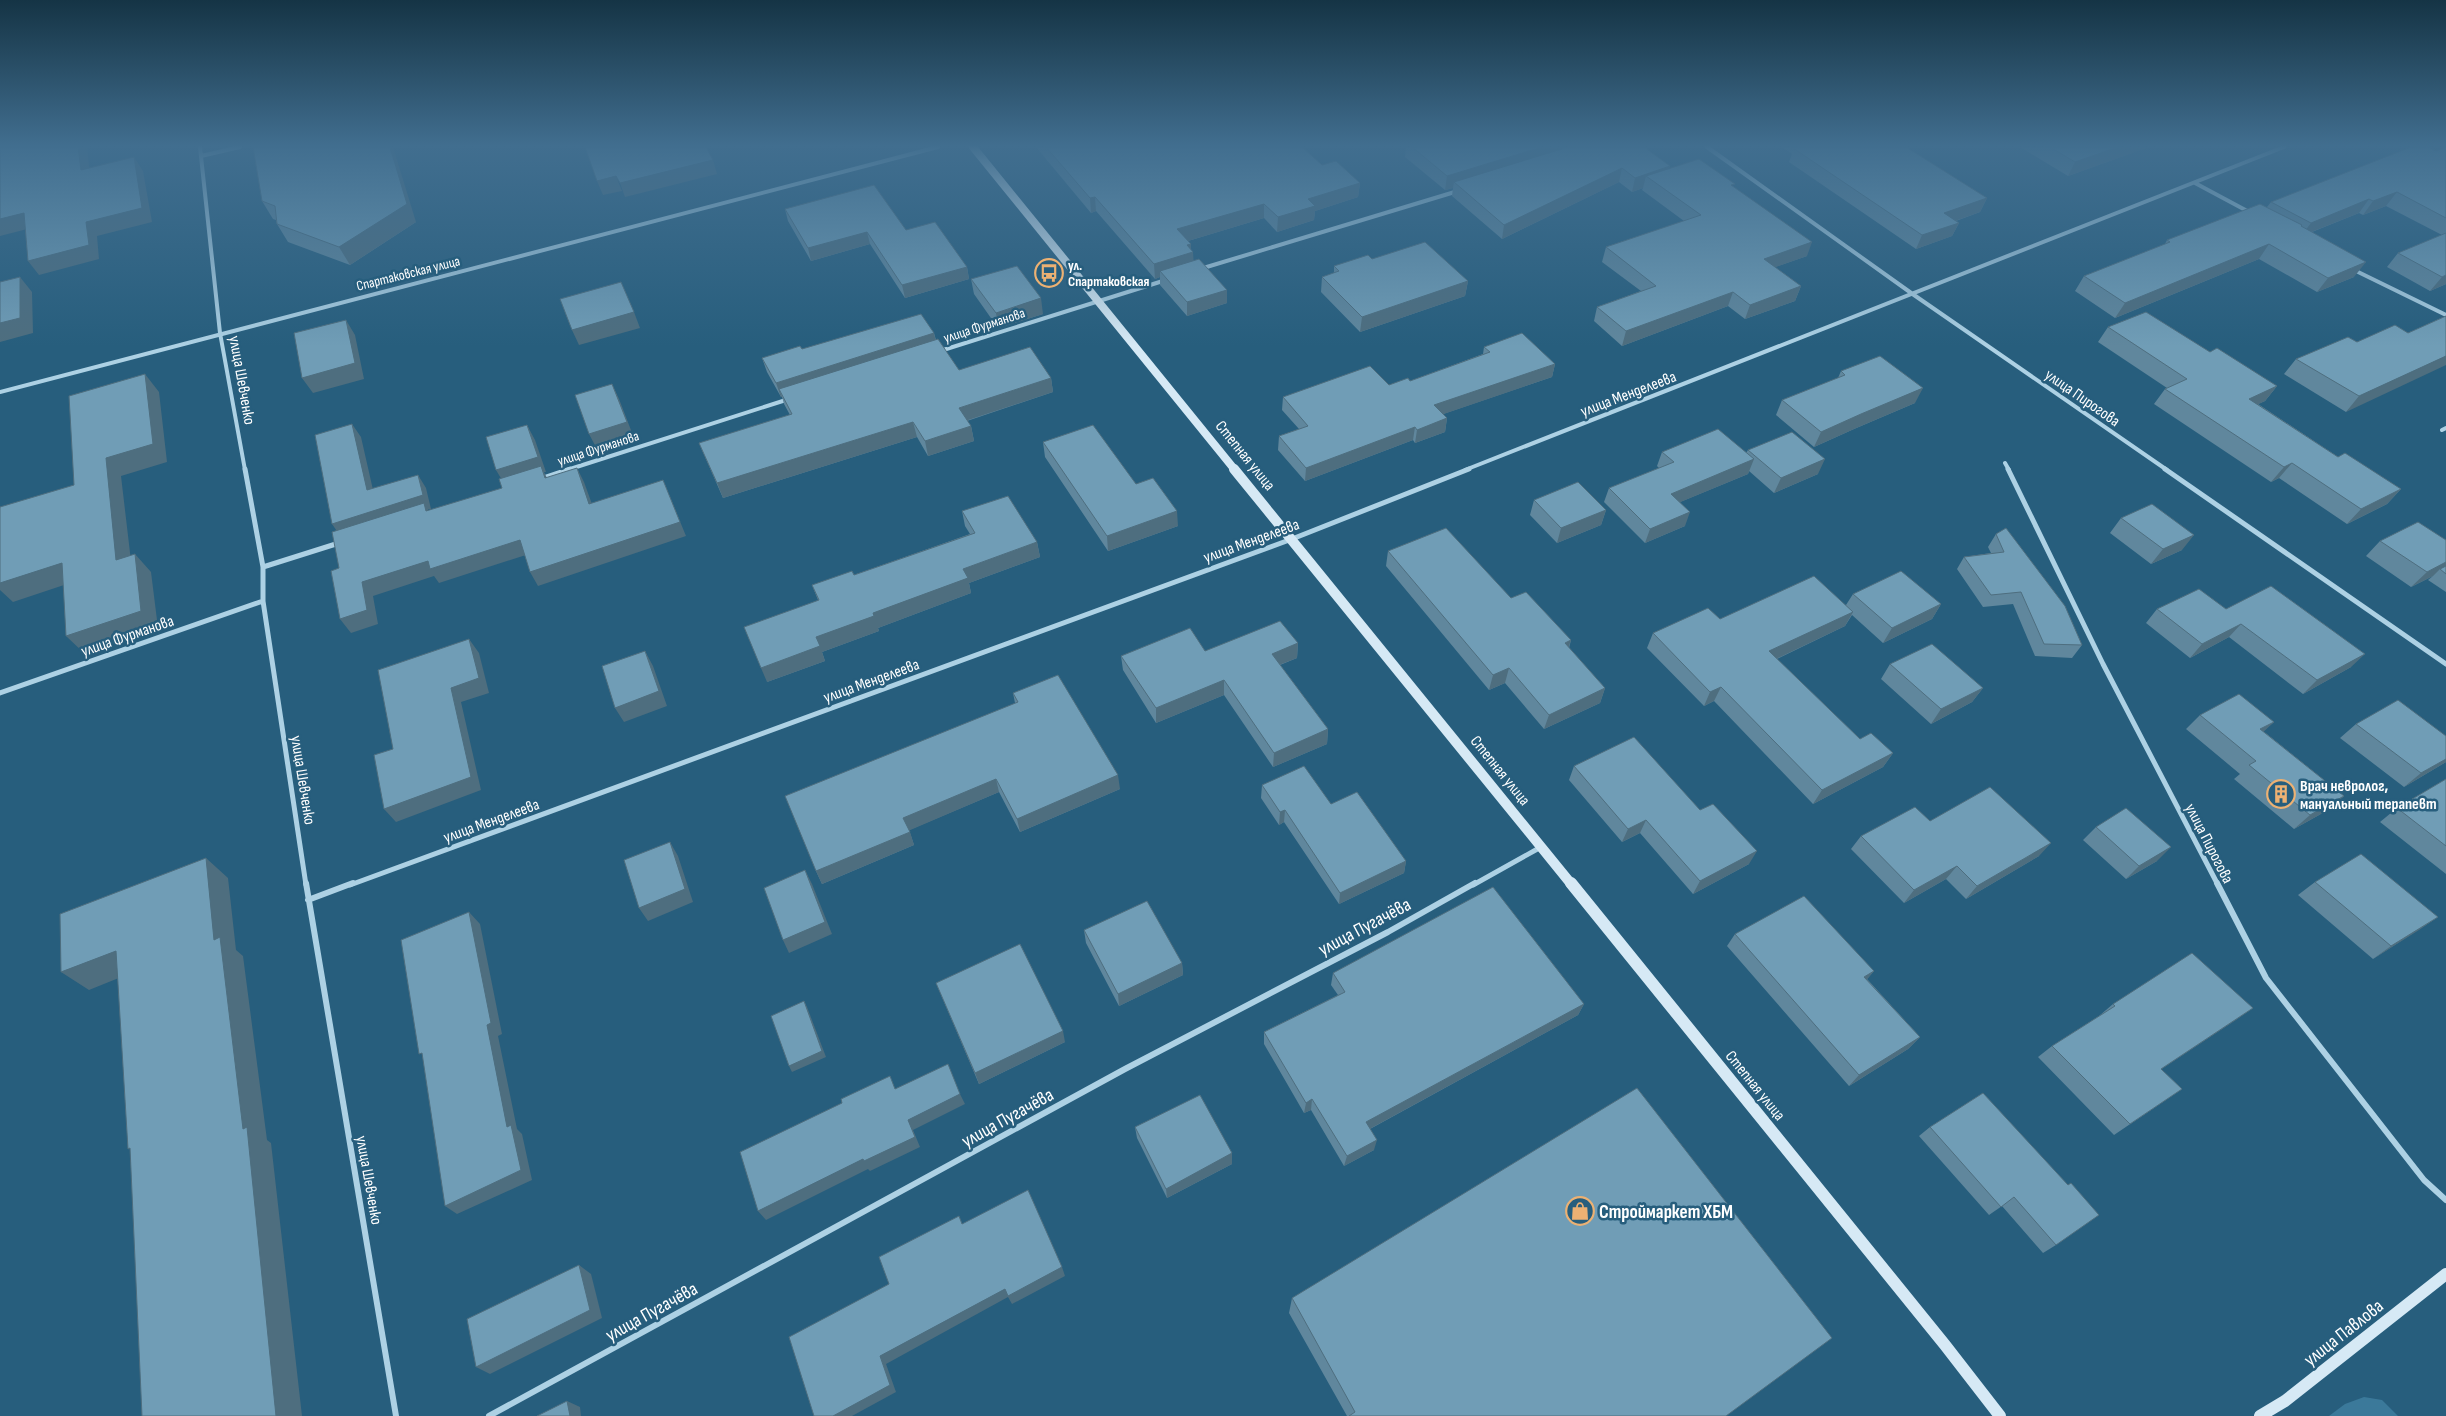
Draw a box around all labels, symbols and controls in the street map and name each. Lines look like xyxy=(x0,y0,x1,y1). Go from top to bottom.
street label: Спартаковская улица xyxy=(354,252,462,295)
place label: ул. Спартаковская xyxy=(1068,257,1150,290)
bus stop icon: ул. Спартаковская xyxy=(1034,258,1064,288)
street label: улица Фурманова xyxy=(941,304,1027,347)
street label: улица Шевченко xyxy=(224,334,259,426)
street label: улица Пирогова xyxy=(2041,365,2123,431)
street label: улица Менделеева xyxy=(1578,367,1679,421)
street label: Степная улица xyxy=(1211,417,1279,495)
street label: улица Фурманова xyxy=(555,427,641,470)
street label: улица Менделеева xyxy=(1201,515,1302,568)
street label: улица Фурманова xyxy=(79,612,176,661)
street label: улица Менделеева xyxy=(821,655,922,708)
street label: Степная улица xyxy=(1466,732,1534,810)
street label: улица Шевченко xyxy=(286,734,319,826)
place label: Врач невролог, мануальный терапевт xyxy=(2300,777,2437,814)
building icon: Врач невролог, мануальный терапевт xyxy=(2266,779,2296,809)
street label: улица Менделеева xyxy=(441,795,542,848)
street label: улица Пирогова xyxy=(2180,801,2237,887)
street label: улица Пугачёва xyxy=(1314,893,1415,961)
street label: Степная улица xyxy=(1721,1047,1789,1125)
street label: улица Пугачёва xyxy=(958,1084,1058,1153)
street label: улица Шевченко xyxy=(351,1134,386,1226)
shop icon: Строймаркет ХБМ xyxy=(1565,1196,1595,1226)
place label: Строймаркет ХБМ xyxy=(1599,1201,1733,1224)
street label: улица Пугачёва xyxy=(602,1278,702,1347)
street label: улица Павлова xyxy=(2300,1295,2388,1371)

